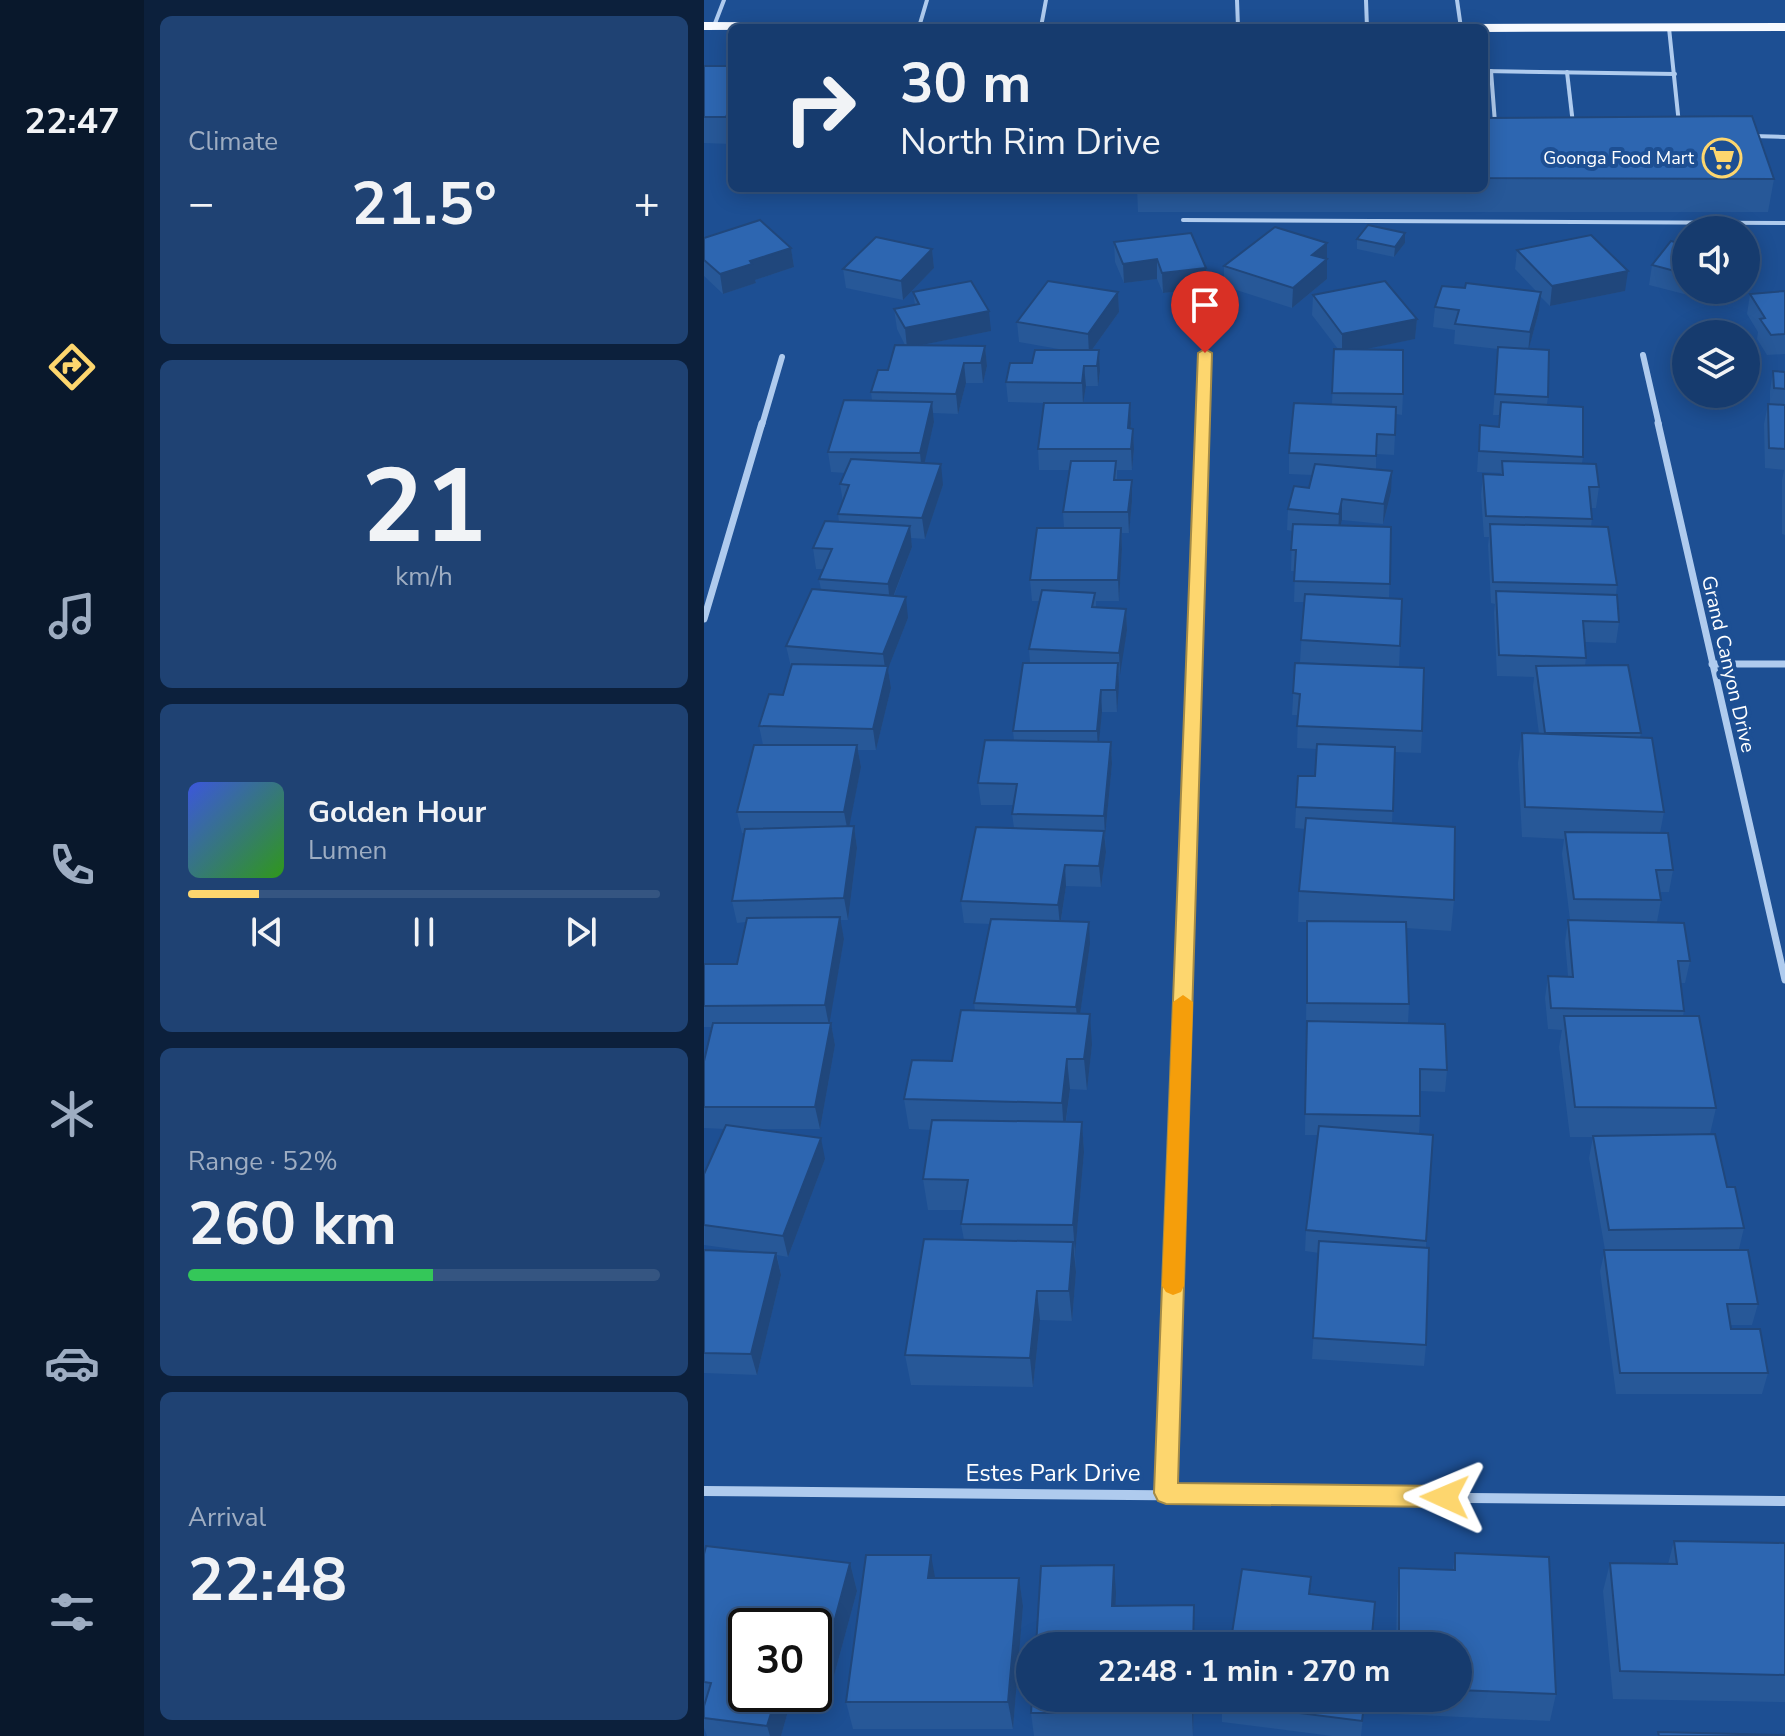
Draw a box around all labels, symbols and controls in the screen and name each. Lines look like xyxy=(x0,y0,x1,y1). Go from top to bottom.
text: 30 m xyxy=(900,45,1031,122)
icon: right xyxy=(768,56,872,160)
text: 22:47 xyxy=(24,97,120,146)
text: North Rim Drive xyxy=(900,118,1161,167)
text: Climate xyxy=(188,124,278,159)
supermarket icon: Goonga Food Mart xyxy=(1701,137,1743,179)
place label: Goonga Food Mart xyxy=(1543,146,1695,170)
text: 21.5° xyxy=(351,163,497,245)
text: − xyxy=(188,174,214,234)
text: + xyxy=(634,174,660,234)
map controls xyxy=(1672,216,1760,408)
button: sound xyxy=(1672,216,1760,304)
pin xyxy=(1171,271,1239,353)
icon: arrive xyxy=(1183,283,1227,327)
button: layers xyxy=(1672,320,1760,408)
icon: directions xyxy=(44,339,100,395)
text: 21 xyxy=(362,436,486,578)
text: km/h xyxy=(395,559,453,594)
street label: Grand Canyon Drive xyxy=(1695,573,1762,755)
icon: music xyxy=(44,588,100,644)
text: Golden Hour xyxy=(308,792,486,833)
text: Lumen xyxy=(308,833,387,868)
icon: phone xyxy=(44,837,100,893)
icon: previous xyxy=(245,910,289,954)
icon: pause xyxy=(402,910,446,954)
icon: next xyxy=(559,910,603,954)
icon: climate xyxy=(44,1086,100,1142)
text: Range · 52% xyxy=(188,1144,338,1179)
text: 260 km xyxy=(188,1183,397,1265)
icon: car xyxy=(44,1335,100,1391)
position arrow xyxy=(1403,1455,1487,1539)
street label: Estes Park Drive xyxy=(965,1457,1141,1489)
text: Arrival xyxy=(188,1500,266,1535)
text: 22:48 xyxy=(188,1539,347,1621)
icon: filters xyxy=(44,1584,100,1640)
speed limit sign: 30 xyxy=(728,1608,832,1712)
text: 22:48 · 1 min · 270 m xyxy=(1098,1651,1390,1692)

